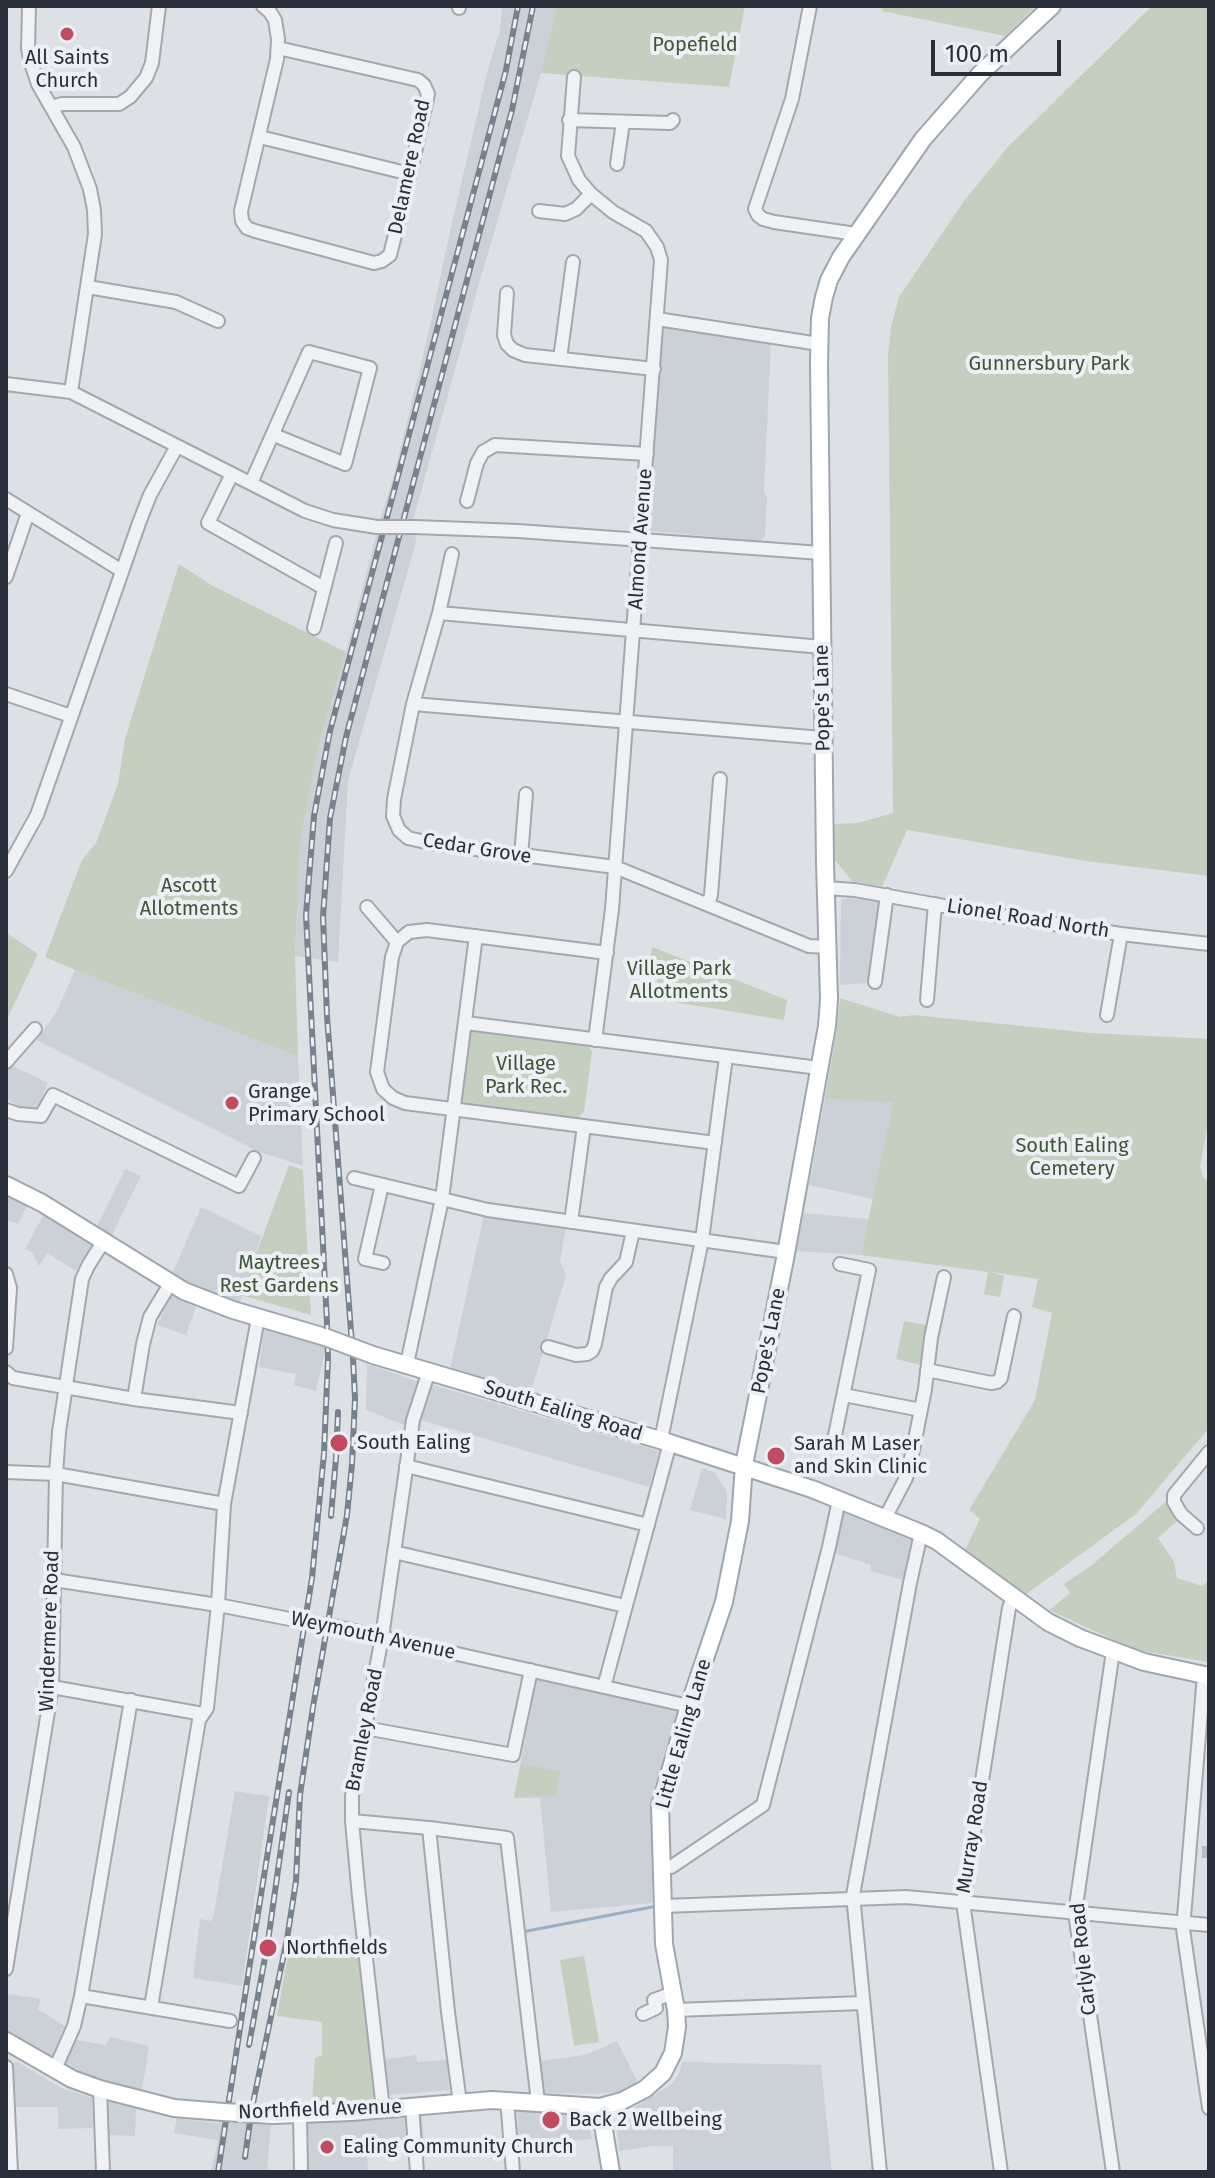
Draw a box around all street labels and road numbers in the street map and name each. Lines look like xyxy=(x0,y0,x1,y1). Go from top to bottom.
street label: Delamere Road xyxy=(384,97,436,237)
street label: Almond Avenue xyxy=(624,468,658,610)
street label: Pope's Lane xyxy=(810,644,836,752)
street label: Cedar Grove xyxy=(421,829,533,869)
street label: Lionel Road North xyxy=(945,894,1111,944)
street label: Pope's Lane xyxy=(747,1286,791,1396)
street label: South Ealing Road xyxy=(481,1375,645,1447)
street label: Windermere Road xyxy=(35,1550,65,1712)
street label: Weymouth Avenue xyxy=(288,1607,458,1665)
street label: Little Ealing Lane xyxy=(651,1656,717,1812)
street label: Bramley Road xyxy=(341,1666,389,1794)
street label: Murray Road xyxy=(952,1779,994,1895)
street label: Carlyle Road xyxy=(1066,1901,1102,2017)
street label: Northfield Avenue xyxy=(238,2095,402,2125)

